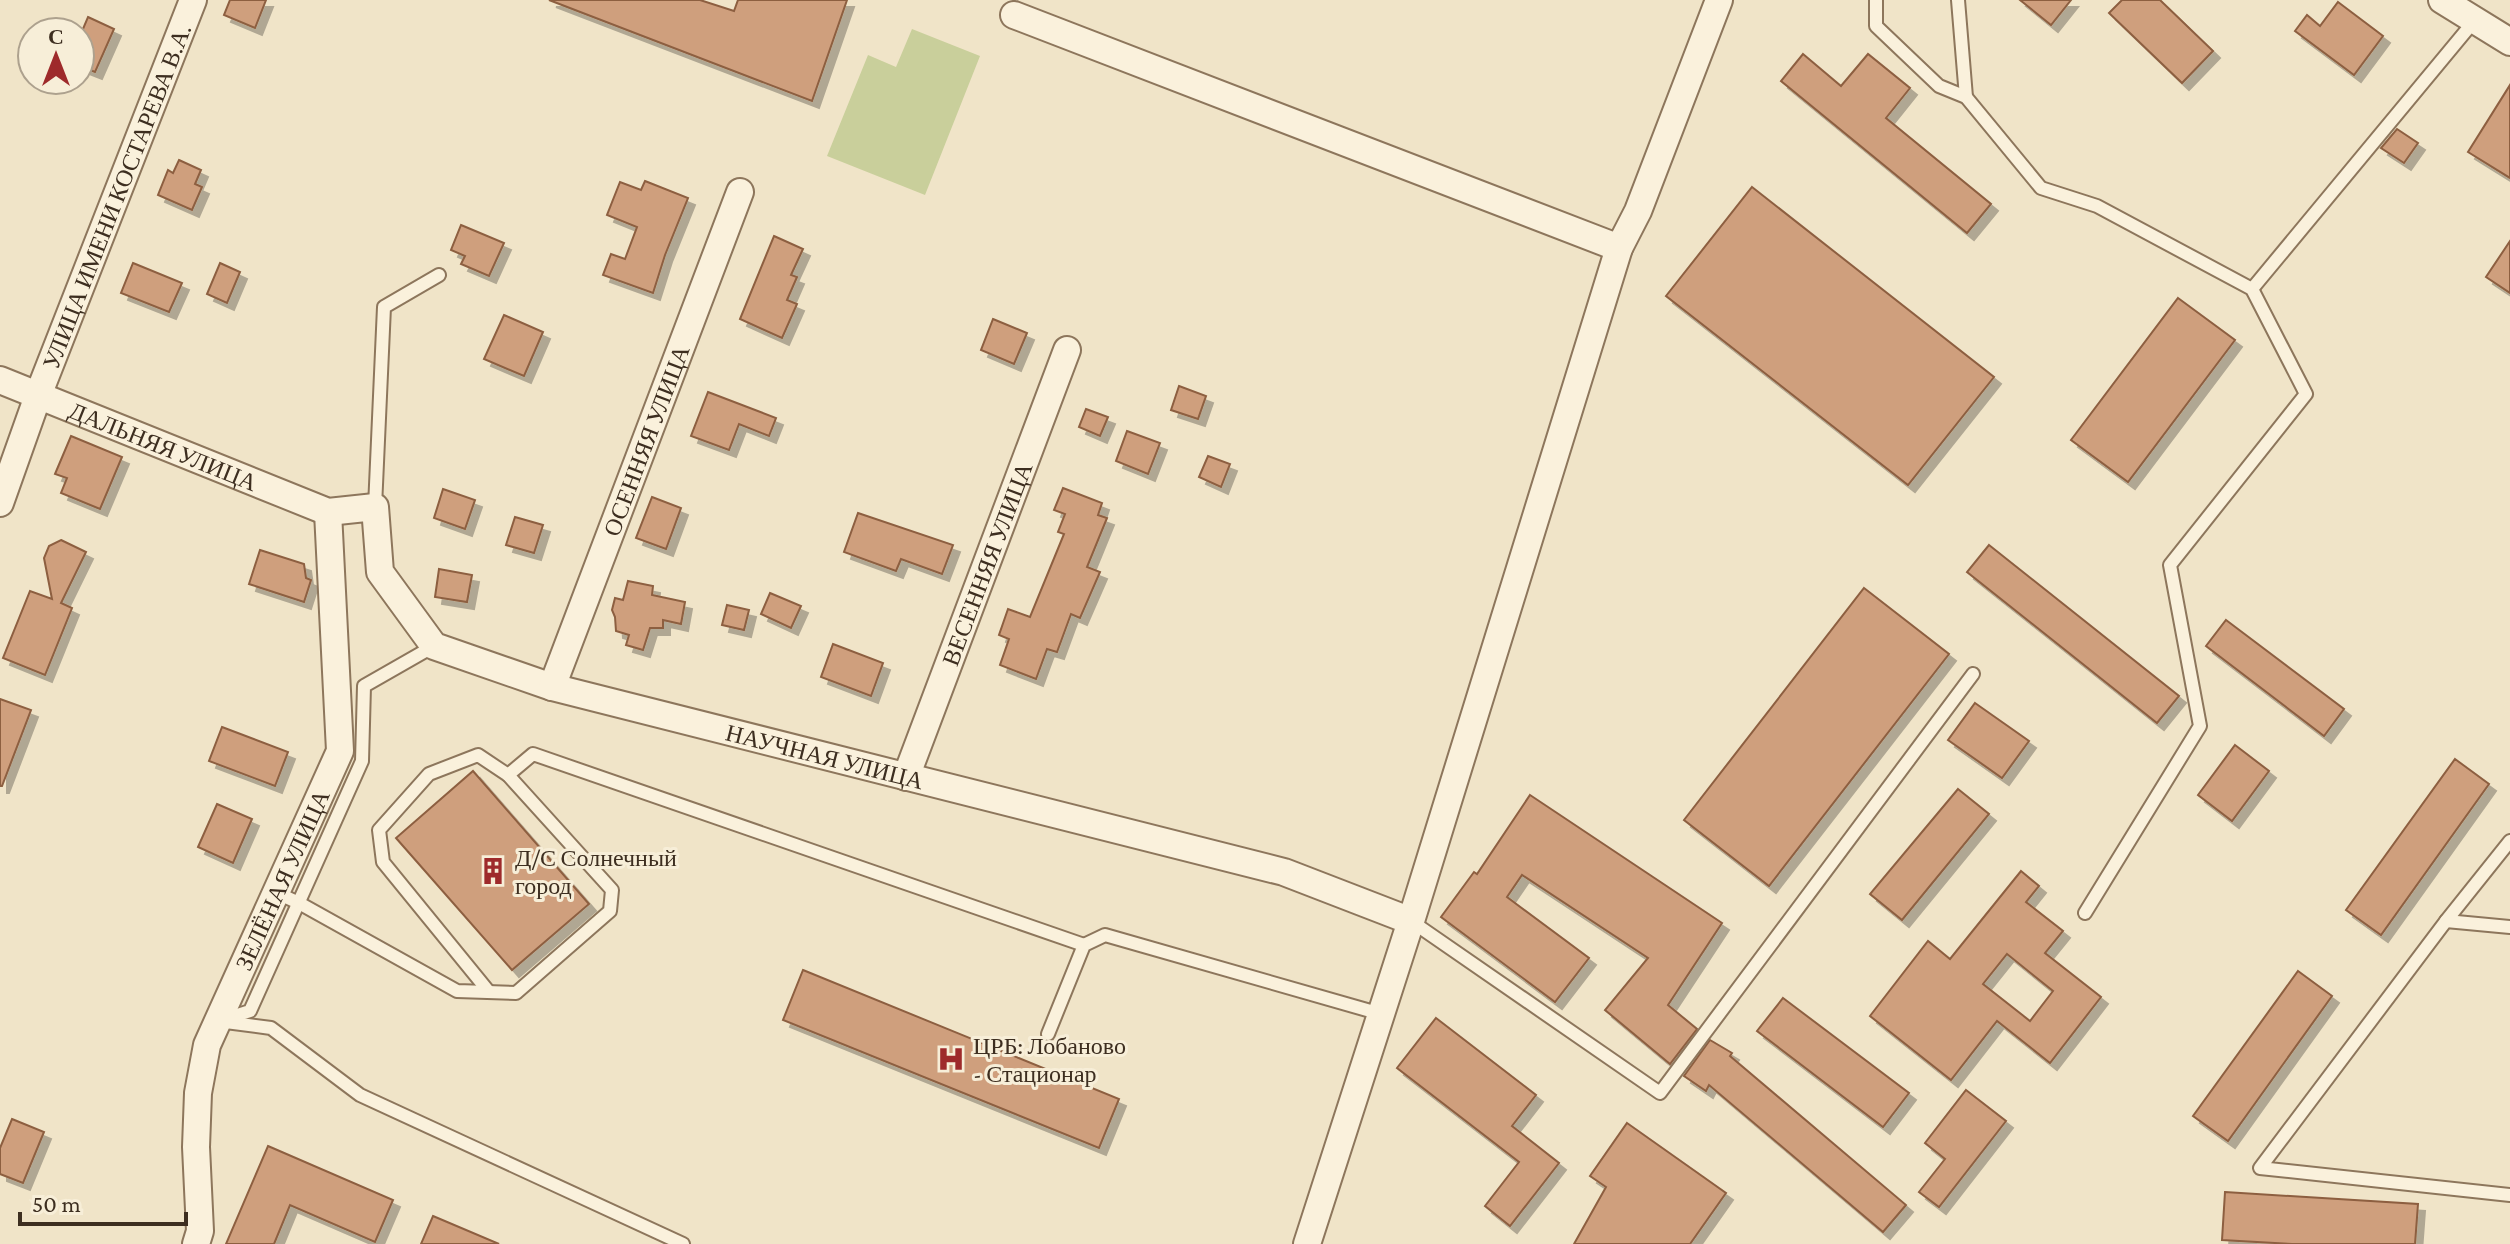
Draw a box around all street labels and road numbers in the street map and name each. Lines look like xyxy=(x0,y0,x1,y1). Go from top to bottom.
street label: УЛИЦА ИМЕНИ КОСТАРЕВА В.А. xyxy=(37,20,195,374)
street label: ОСЕННЯЯ УЛИЦА xyxy=(597,340,694,539)
street label: ДАЛЬНЯЯ УЛИЦА xyxy=(65,396,262,496)
street label: ВЕСЕННЯЯ УЛИЦА xyxy=(936,458,1037,669)
street label: НАУЧНАЯ УЛИЦА xyxy=(723,718,927,794)
street label: ЗЕЛЁНАЯ УЛИЦА xyxy=(229,785,335,974)

